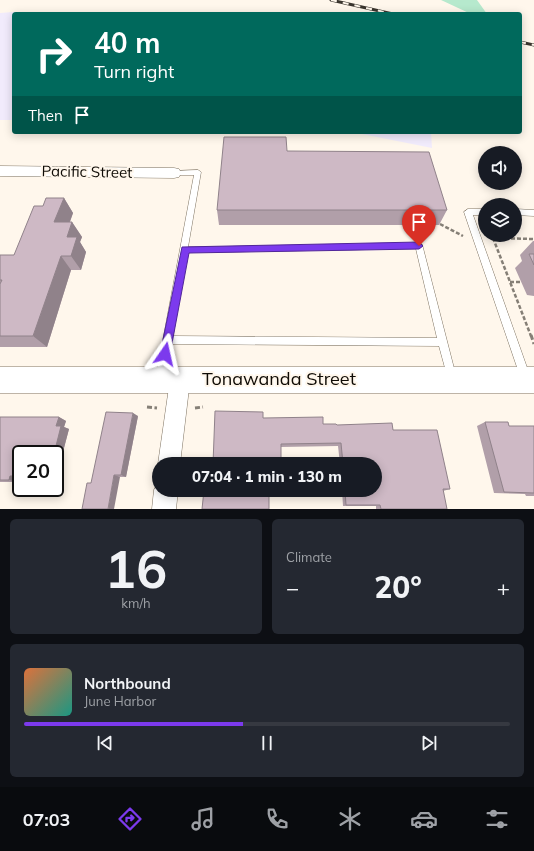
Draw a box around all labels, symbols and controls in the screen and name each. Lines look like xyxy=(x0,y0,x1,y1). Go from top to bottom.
text: 40 m xyxy=(94,25,160,60)
icon: right xyxy=(28,28,80,80)
text: Turn right xyxy=(94,60,174,83)
icon: arrive xyxy=(71,104,93,126)
text: Then xyxy=(28,106,63,125)
map controls xyxy=(478,146,522,242)
button: sound xyxy=(478,146,522,190)
street label: Pacific Street xyxy=(41,161,133,182)
button: layers xyxy=(478,198,522,242)
pin xyxy=(402,205,436,246)
icon: arrive xyxy=(408,211,430,233)
position arrow xyxy=(144,333,186,375)
street label: Tonawanda Street xyxy=(202,367,356,390)
speed limit sign: 20 xyxy=(12,445,64,497)
text: 07:04 · 1 min · 130 m xyxy=(192,467,342,486)
text: 16 xyxy=(105,536,167,601)
text: Climate xyxy=(286,549,332,565)
text: 20° xyxy=(374,568,422,606)
text: − xyxy=(286,574,299,602)
text: + xyxy=(497,574,510,602)
text: km/h xyxy=(121,595,151,611)
text: Northbound xyxy=(84,674,171,693)
text: June Harbor xyxy=(84,693,156,709)
icon: previous xyxy=(94,732,116,754)
icon: pause xyxy=(256,732,278,754)
icon: next xyxy=(418,732,440,754)
icon: directions xyxy=(116,805,144,833)
icon: music xyxy=(189,805,217,833)
icon: phone xyxy=(263,805,291,833)
icon: climate xyxy=(336,805,364,833)
icon: car xyxy=(410,805,438,833)
icon: filters xyxy=(483,805,511,833)
text: 07:03 xyxy=(23,808,70,831)

